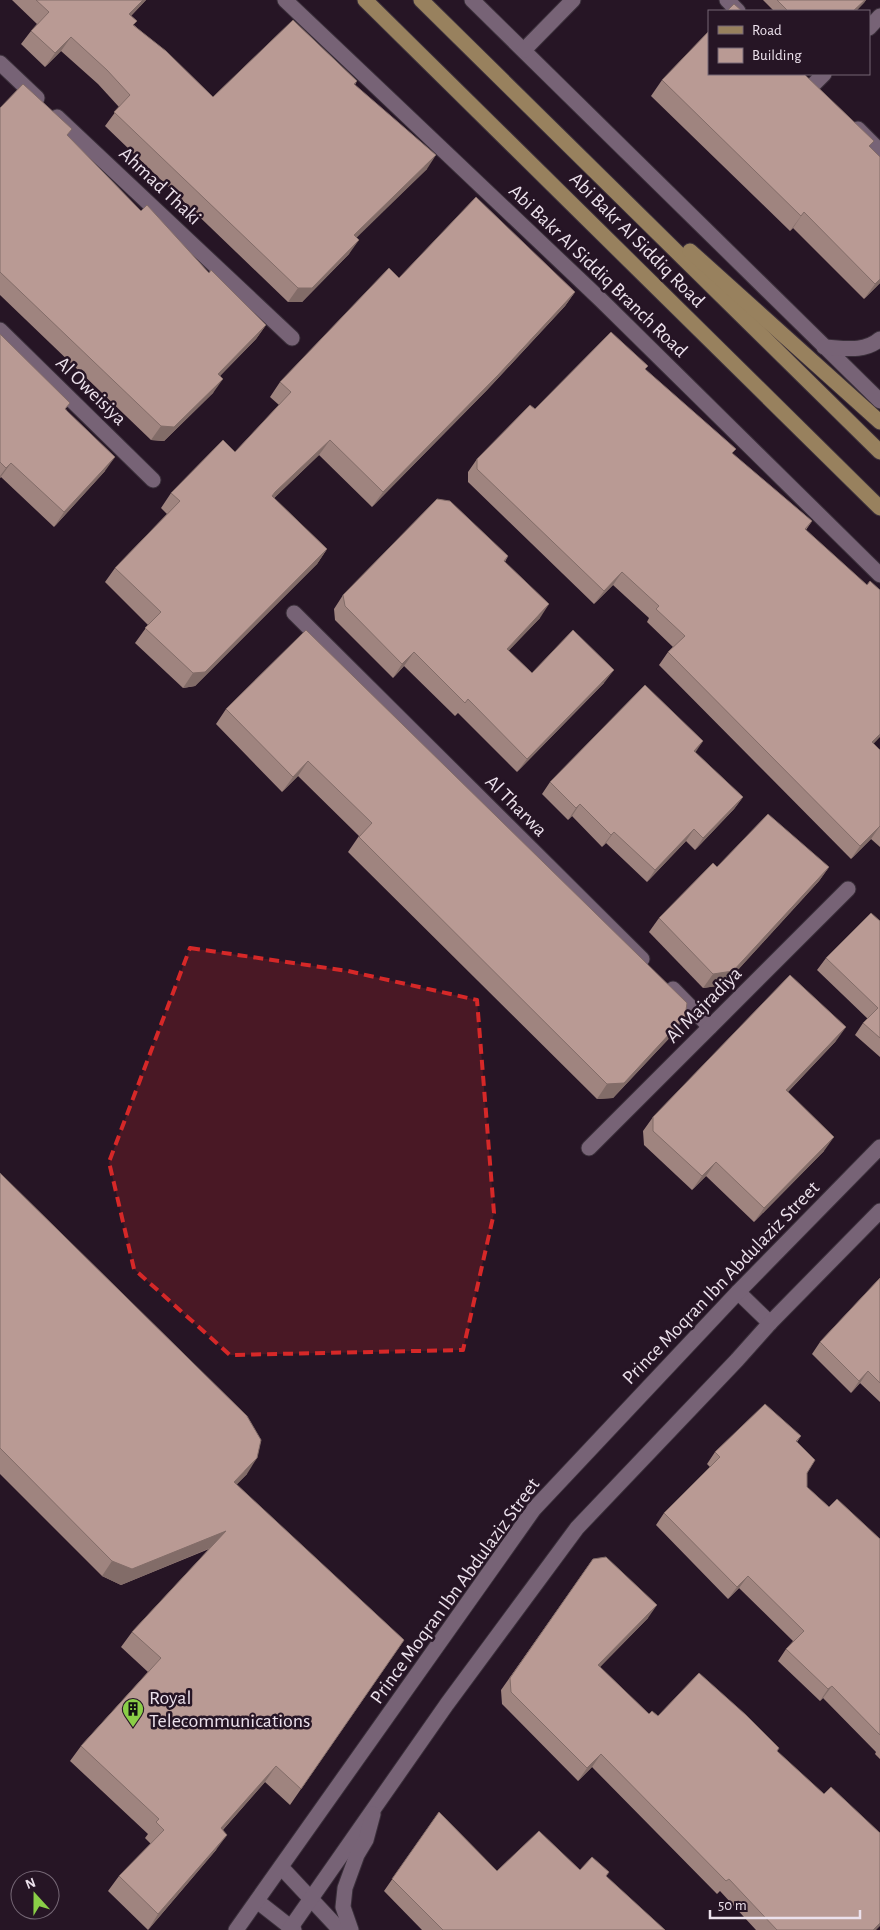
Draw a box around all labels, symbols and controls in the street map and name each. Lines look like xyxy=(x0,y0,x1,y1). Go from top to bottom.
legend xyxy=(708,10,870,75)
text: Road xyxy=(752,23,782,38)
text: Building xyxy=(752,48,802,63)
street label: Ahmad Thaki xyxy=(115,143,205,229)
street label: Abi Bakr Al Siddiq Road xyxy=(566,169,708,311)
street label: Abi Bakr Al Siddiq Branch Road xyxy=(505,181,691,361)
street label: Al Oweisiya xyxy=(52,353,130,429)
street label: Al Tharwa xyxy=(481,771,551,841)
street label: Al Majradiya xyxy=(662,963,746,1047)
street label: Prince Moqran Ibn Abdulaziz Street xyxy=(619,1177,824,1388)
street label: Prince Moqran Ibn Abdulaziz Street xyxy=(367,1474,544,1708)
place label: Royal Telecommunications xyxy=(149,1688,310,1731)
building icon: Royal Telecommunications xyxy=(121,1697,145,1728)
north arrow xyxy=(10,1870,60,1920)
text: N xyxy=(24,1876,38,1892)
scale bar xyxy=(710,1888,860,1920)
text: 50 m xyxy=(718,1898,747,1913)

